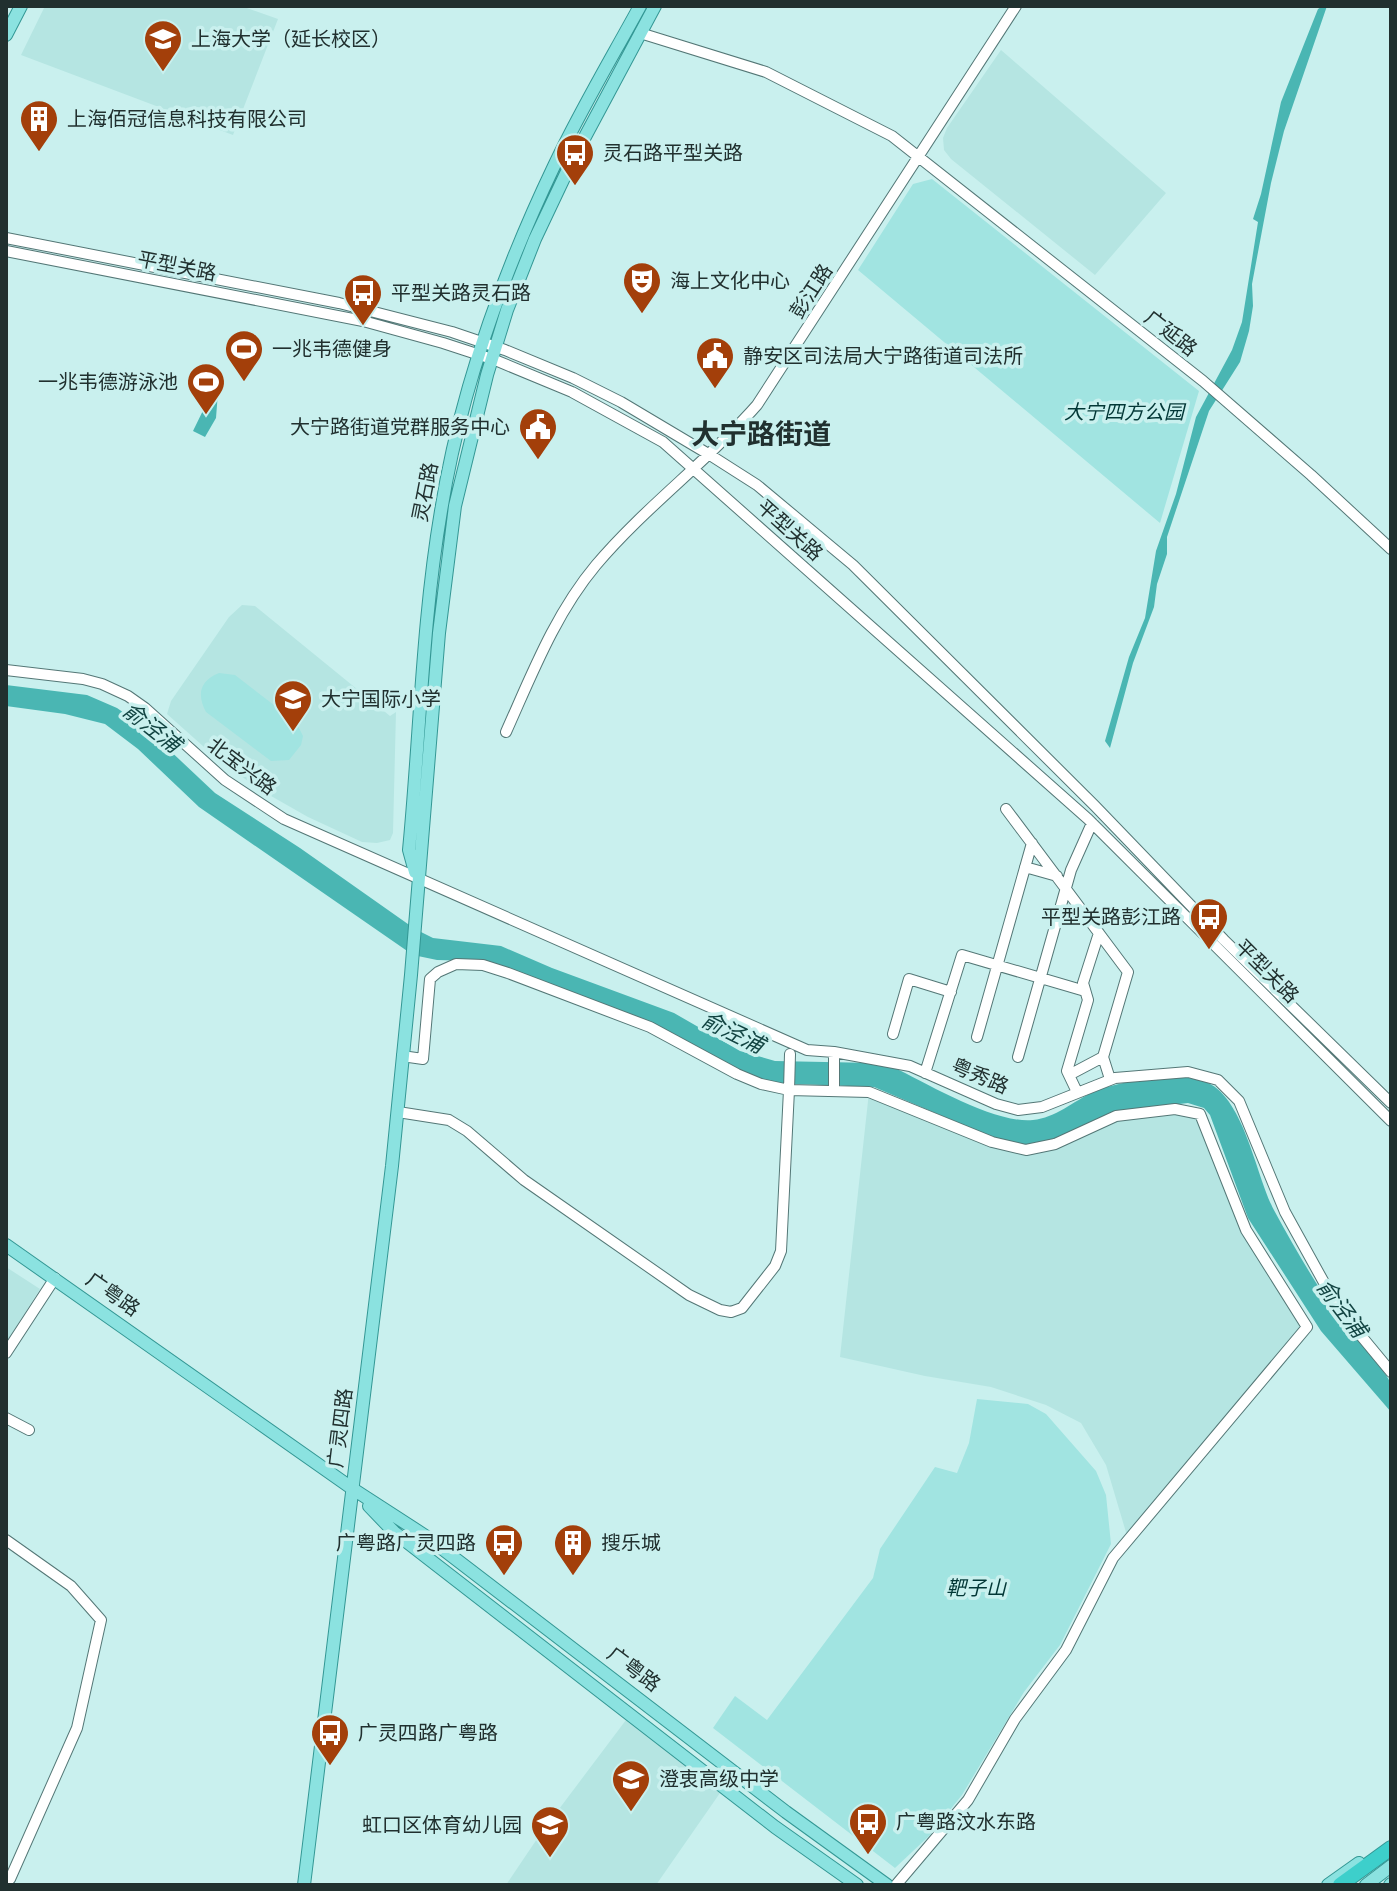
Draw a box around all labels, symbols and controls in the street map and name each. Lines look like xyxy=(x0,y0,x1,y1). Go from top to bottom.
school or university icon: 上海大学（延长校区） xyxy=(142,18,184,73)
place label: 上海大学（延长校区） xyxy=(191,28,391,50)
building icon: 上海佰冠信息科技有限公司 xyxy=(18,98,60,153)
place label: 上海佰冠信息科技有限公司 xyxy=(67,108,307,130)
bus stop icon: 灵石路平型关路 xyxy=(554,132,596,187)
place label: 灵石路平型关路 xyxy=(603,142,743,164)
street label: 平型关路 xyxy=(136,248,218,284)
theatre icon: 海上文化中心 xyxy=(621,260,663,315)
street label: 彭江路 xyxy=(785,260,837,322)
place label: 海上文化中心 xyxy=(670,270,790,292)
bus stop icon: 平型关路灵石路 xyxy=(342,272,384,327)
place label: 平型关路灵石路 xyxy=(391,282,531,304)
street label: 广延路 xyxy=(1141,306,1201,360)
sports icon: 一兆韦德健身 xyxy=(223,328,265,383)
public building icon: 静安区司法局大宁路街道司法所 xyxy=(694,335,736,390)
place label: 一兆韦德健身 xyxy=(272,338,392,360)
place label: 静安区司法局大宁路街道司法所 xyxy=(743,345,1023,367)
sports icon: 一兆韦德游泳池 xyxy=(185,361,227,416)
place label: 一兆韦德游泳池 xyxy=(38,371,178,393)
park label: 大宁四方公园 xyxy=(1064,401,1187,423)
public building icon: 大宁路街道党群服务中心 xyxy=(517,406,559,461)
place label: 大宁路街道党群服务中心 xyxy=(290,416,510,438)
district label: 大宁路街道 xyxy=(691,419,831,450)
street label: 灵石路 xyxy=(408,460,442,524)
street label: 平型关路 xyxy=(753,495,827,565)
school or university icon: 大宁国际小学 xyxy=(272,678,314,733)
place label: 大宁国际小学 xyxy=(321,688,441,710)
water label: 俞泾浦 xyxy=(118,697,188,759)
street label: 北宝兴路 xyxy=(203,733,281,799)
bus stop icon: 平型关路彭江路 xyxy=(1188,896,1230,951)
place label: 平型关路彭江路 xyxy=(1041,906,1181,928)
street label: 平型关路 xyxy=(1231,935,1303,1007)
water label: 俞泾浦 xyxy=(698,1007,771,1059)
street label: 粤秀路 xyxy=(948,1054,1012,1098)
street label: 广粤路 xyxy=(82,1268,144,1320)
water label: 俞泾浦 xyxy=(1312,1274,1373,1345)
street label: 广灵四路 xyxy=(324,1387,356,1469)
bus stop icon: 广粤路广灵四路 xyxy=(483,1522,525,1577)
building icon: 搜乐城 xyxy=(552,1522,594,1577)
place label: 广粤路广灵四路 xyxy=(336,1532,476,1554)
place label: 搜乐城 xyxy=(601,1532,661,1554)
park label: 靶子山 xyxy=(946,1577,1008,1599)
street label: 广粤路 xyxy=(603,1642,665,1696)
bus stop icon: 广灵四路广粤路 xyxy=(309,1712,351,1767)
place label: 广灵四路广粤路 xyxy=(358,1722,498,1744)
school or university icon: 澄衷高级中学 xyxy=(610,1758,652,1813)
place label: 澄衷高级中学 xyxy=(659,1768,779,1790)
bus stop icon: 广粤路汶水东路 xyxy=(847,1801,889,1856)
school or university icon: 虹口区体育幼儿园 xyxy=(529,1804,571,1859)
place label: 广粤路汶水东路 xyxy=(896,1811,1036,1833)
place label: 虹口区体育幼儿园 xyxy=(362,1814,522,1836)

